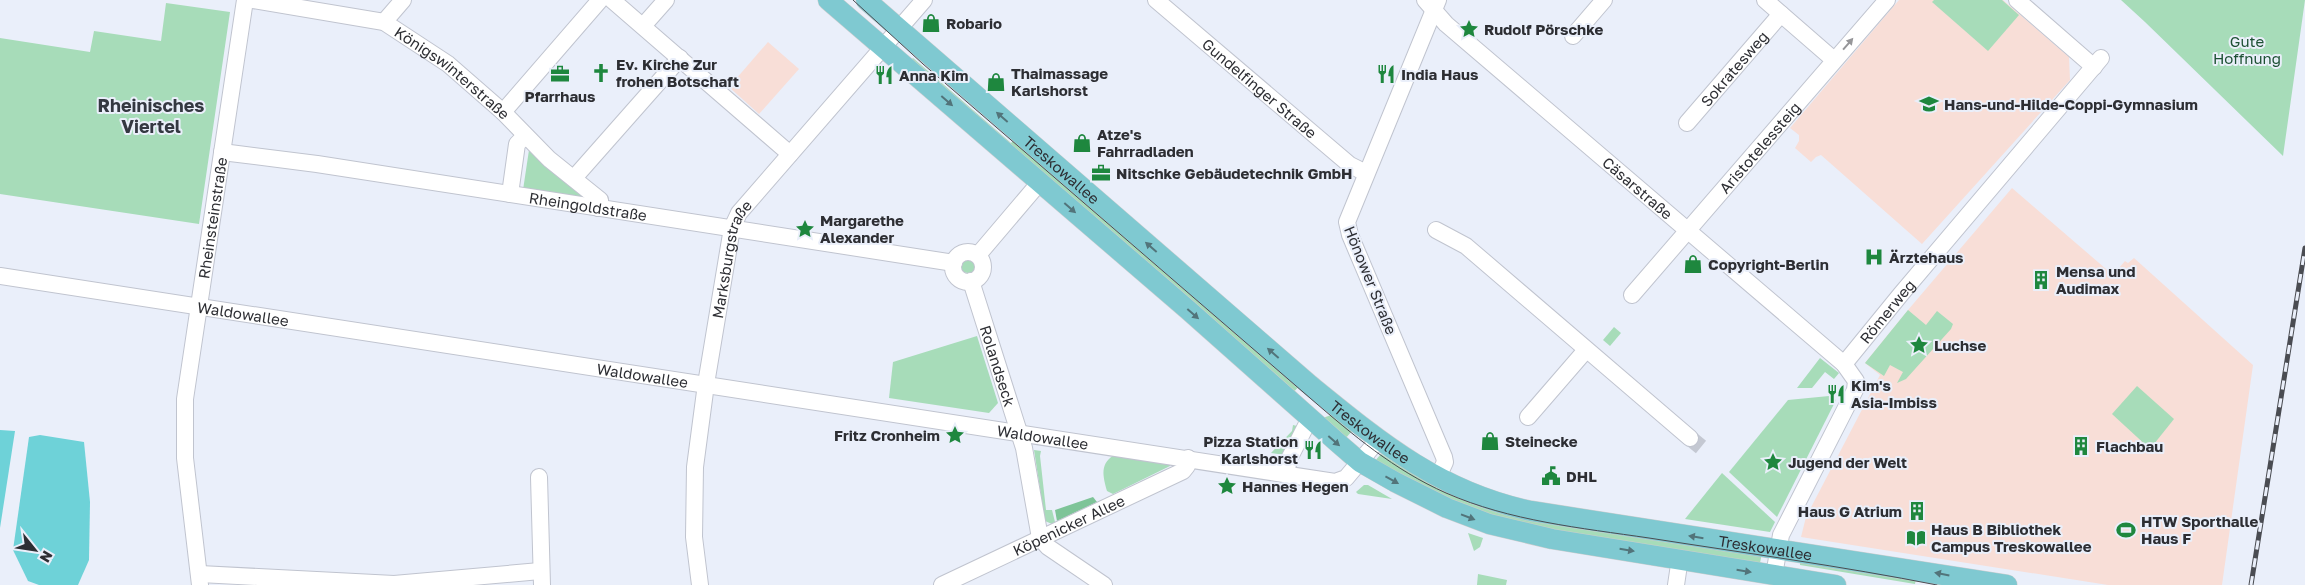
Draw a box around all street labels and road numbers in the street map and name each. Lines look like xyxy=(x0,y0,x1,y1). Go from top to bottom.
street label: Königswinterstraße xyxy=(391,23,514,123)
street label: Sokratesweg xyxy=(1697,27,1771,110)
street label: Gundelfinger Straße xyxy=(1199,34,1321,142)
street label: Aristotelessteig xyxy=(1715,98,1804,197)
street label: Treskowallee xyxy=(1020,132,1104,208)
street label: Cäsarstraße xyxy=(1599,153,1677,223)
street label: Rheinsteinstraße xyxy=(194,156,230,280)
street label: Rheingoldstraße xyxy=(528,188,649,224)
street label: Marksburgstraße xyxy=(708,196,755,320)
street label: Hönower Straße xyxy=(1341,223,1401,337)
street label: Römerweg xyxy=(1856,276,1918,347)
street label: Waldowallee xyxy=(196,298,290,329)
street label: Rolandseck xyxy=(977,323,1019,409)
street label: Waldowallee xyxy=(595,359,690,391)
street label: Treskowallee xyxy=(1327,396,1414,467)
street label: Waldowallee xyxy=(996,421,1090,453)
street label: Köpenicker Allee xyxy=(1010,491,1128,559)
street label: Treskowallee xyxy=(1717,531,1814,564)

